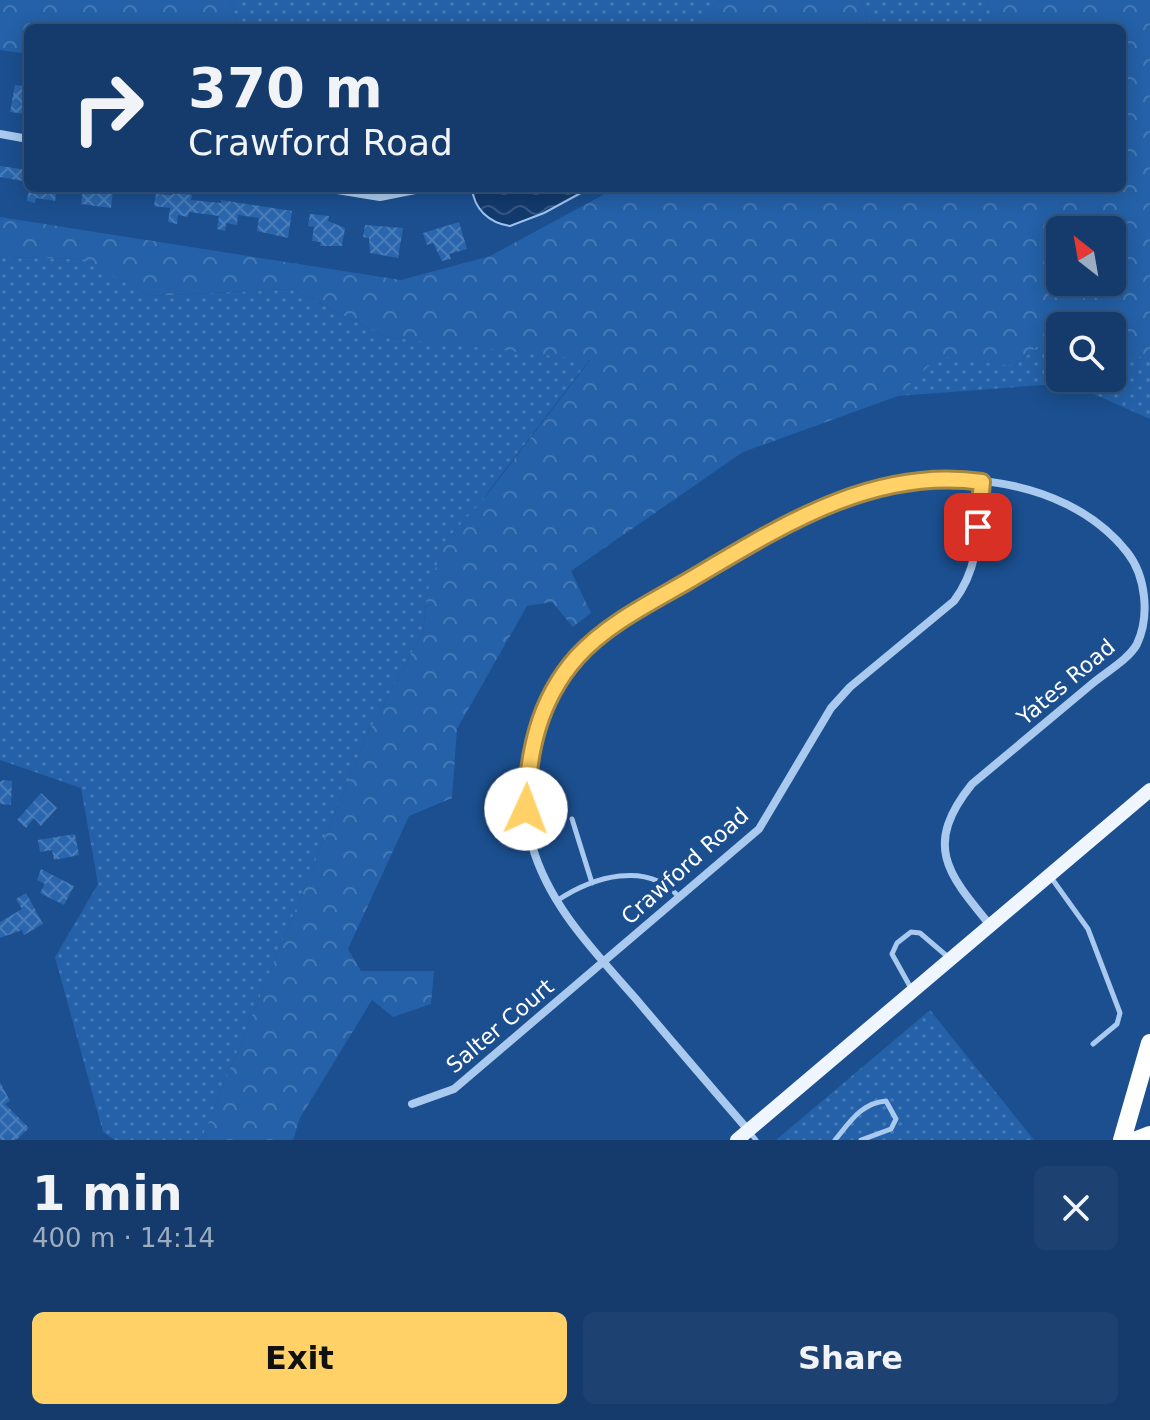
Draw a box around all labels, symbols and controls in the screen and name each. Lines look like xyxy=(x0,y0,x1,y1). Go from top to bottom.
text: 370 m xyxy=(188,55,383,120)
icon: right xyxy=(56,56,160,160)
text: Crawford Road xyxy=(188,122,453,163)
north arrow xyxy=(1046,216,1126,296)
map controls xyxy=(1046,216,1126,392)
button: search xyxy=(1046,312,1126,392)
pin xyxy=(944,493,1012,561)
icon: arrive xyxy=(956,505,1000,549)
street label: Yates Road xyxy=(1011,634,1120,731)
position arrow xyxy=(484,767,568,851)
street label: Crawford Road xyxy=(616,803,754,929)
street label: Salter Court xyxy=(441,974,559,1078)
text: 1 min xyxy=(32,1165,183,1221)
button: close xyxy=(1034,1166,1118,1250)
text: 400 m · 14:14 xyxy=(32,1223,215,1253)
button: Exit xyxy=(32,1312,567,1404)
button: Share xyxy=(583,1312,1118,1404)

